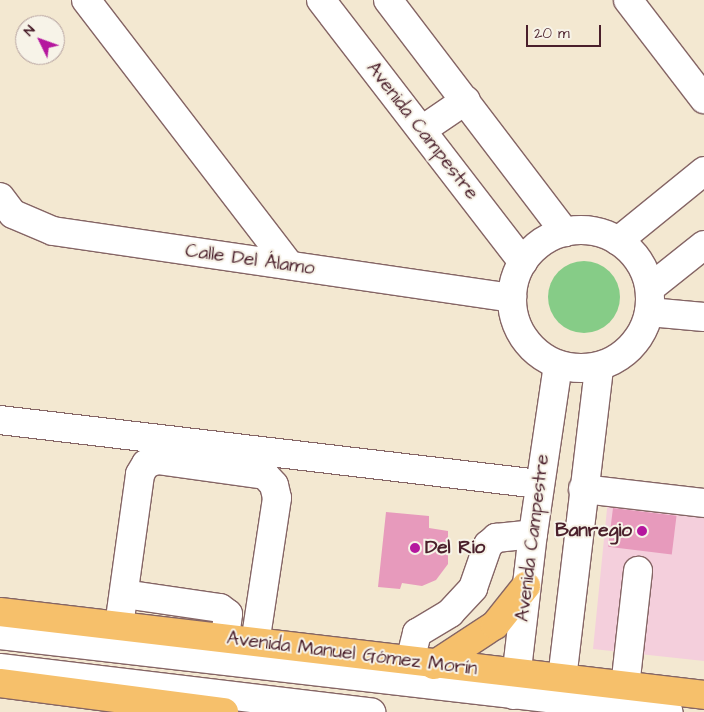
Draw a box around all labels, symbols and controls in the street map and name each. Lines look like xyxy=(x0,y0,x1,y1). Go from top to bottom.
north arrow xyxy=(15,15,65,65)
scale bar xyxy=(529,15,604,47)
text: N xyxy=(19,21,40,41)
text: 20 m xyxy=(534,23,570,44)
street label: Avenida Campestre xyxy=(361,58,483,204)
street label: Calle Del Álamo xyxy=(184,240,316,280)
street label: Avenida Campestre xyxy=(511,453,555,623)
place label: Banregio xyxy=(555,520,632,542)
marker: Banregio xyxy=(636,525,648,537)
place label: Del Rio xyxy=(425,537,485,559)
marker: Del Rio xyxy=(409,542,421,554)
street label: Avenida Manuel Gómez Morín xyxy=(225,627,479,681)

